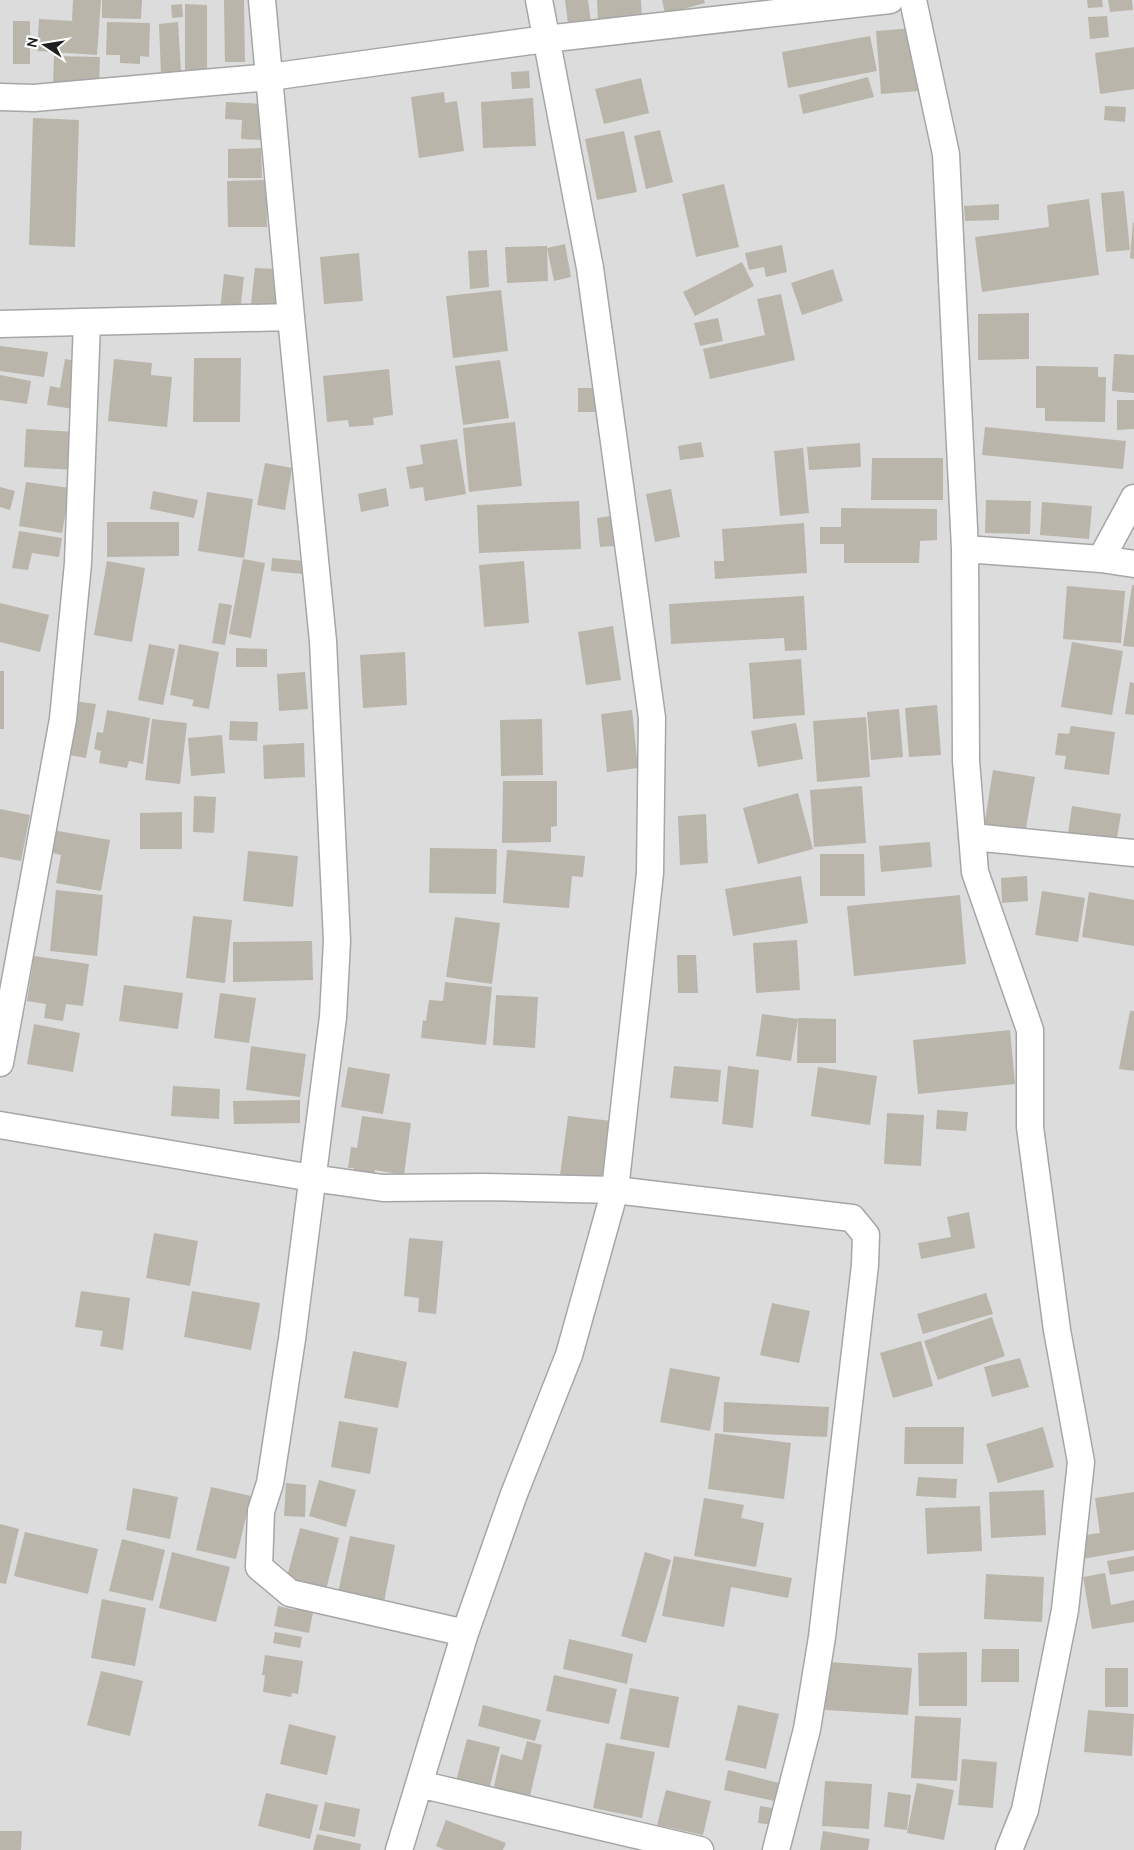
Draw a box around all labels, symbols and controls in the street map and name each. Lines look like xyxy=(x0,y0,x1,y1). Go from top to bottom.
north arrow xyxy=(20,20,70,70)
text: N xyxy=(23,36,41,49)

